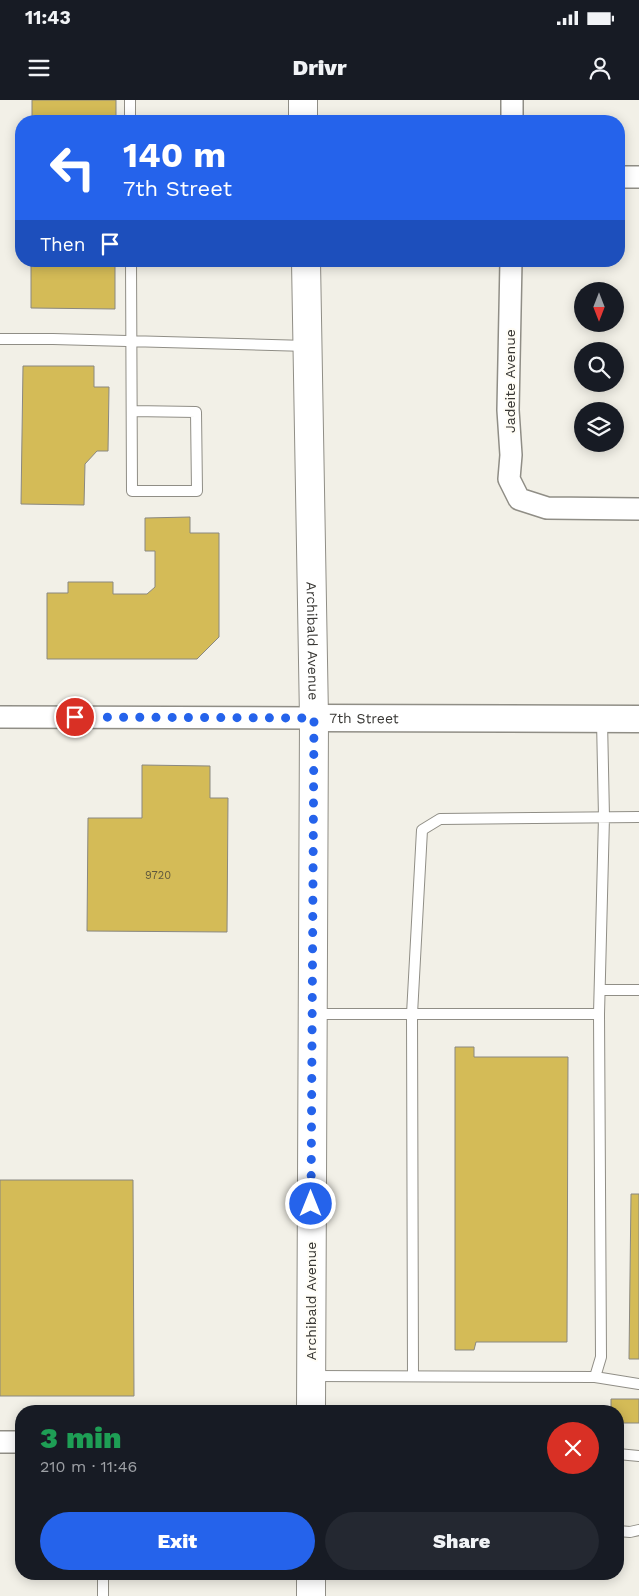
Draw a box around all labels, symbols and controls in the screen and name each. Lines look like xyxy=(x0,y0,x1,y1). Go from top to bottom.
text: 11:43 xyxy=(25,6,71,29)
icon: menu xyxy=(25,54,53,82)
icon: person xyxy=(586,54,614,82)
text: Drivr xyxy=(292,55,347,80)
text: 140 m xyxy=(123,134,226,176)
icon: left xyxy=(40,135,105,200)
text: 7th Street xyxy=(123,176,232,201)
icon: arrive xyxy=(96,230,124,258)
text: Then xyxy=(40,233,86,256)
north arrow xyxy=(574,282,624,332)
map controls xyxy=(574,282,624,452)
street label: Jadeite Avenue xyxy=(502,329,518,433)
button: search xyxy=(574,342,624,392)
button: layers xyxy=(574,402,624,452)
street label: Archibald Avenue xyxy=(304,582,322,700)
pin xyxy=(54,696,96,738)
icon: arrive xyxy=(61,703,89,731)
street label: 7th Street xyxy=(329,710,399,726)
house number: 9720 xyxy=(145,869,171,882)
position arrow xyxy=(284,1177,336,1229)
street label: Archibald Avenue xyxy=(303,1242,319,1360)
text: 3 min xyxy=(40,1420,122,1455)
button: close xyxy=(547,1422,599,1474)
text: 210 m · 11:46 xyxy=(40,1457,137,1476)
button: Exit xyxy=(40,1512,315,1570)
button: Share xyxy=(325,1512,599,1570)

